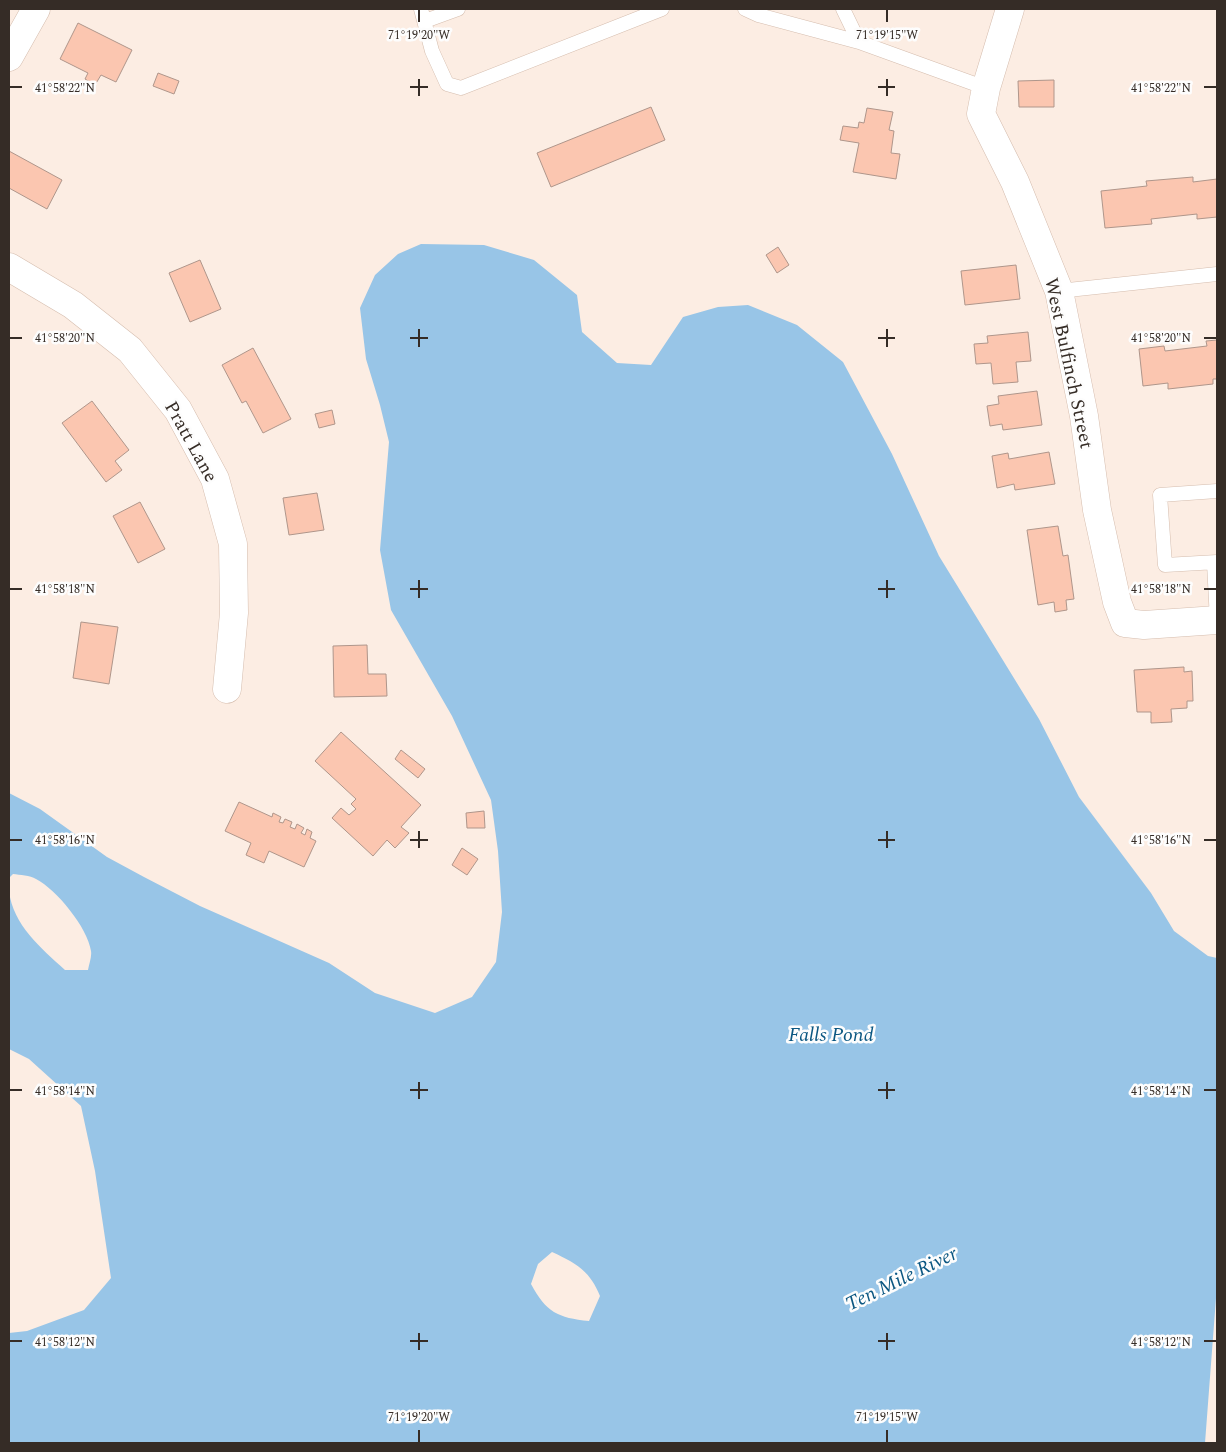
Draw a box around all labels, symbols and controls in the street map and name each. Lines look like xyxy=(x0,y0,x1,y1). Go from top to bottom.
text: 71°19'20"W xyxy=(388,26,450,45)
text: 71°19'15"W xyxy=(856,26,918,45)
text: 41°58'22"N xyxy=(35,79,95,98)
text: 41°58'22"N xyxy=(1131,79,1191,98)
street label: West Bulfinch Street xyxy=(1036,275,1101,452)
text: 41°58'20"N xyxy=(35,329,95,348)
text: 41°58'20"N xyxy=(1131,329,1191,348)
street label: Pratt Lane xyxy=(157,396,225,488)
text: 41°58'18"N xyxy=(35,580,95,599)
text: 41°58'18"N xyxy=(1131,580,1191,599)
text: 41°58'16"N xyxy=(35,831,95,850)
text: 41°58'16"N xyxy=(1131,831,1191,850)
water label: Falls Pond xyxy=(788,1020,874,1050)
text: 41°58'14"N xyxy=(35,1082,95,1101)
text: 41°58'14"N xyxy=(1131,1082,1191,1101)
water label: Ten Mile River xyxy=(840,1238,964,1319)
text: 41°58'12"N xyxy=(35,1333,95,1352)
text: 41°58'12"N xyxy=(1131,1333,1191,1352)
text: 71°19'20"W xyxy=(388,1408,450,1427)
text: 71°19'15"W xyxy=(856,1408,918,1427)

